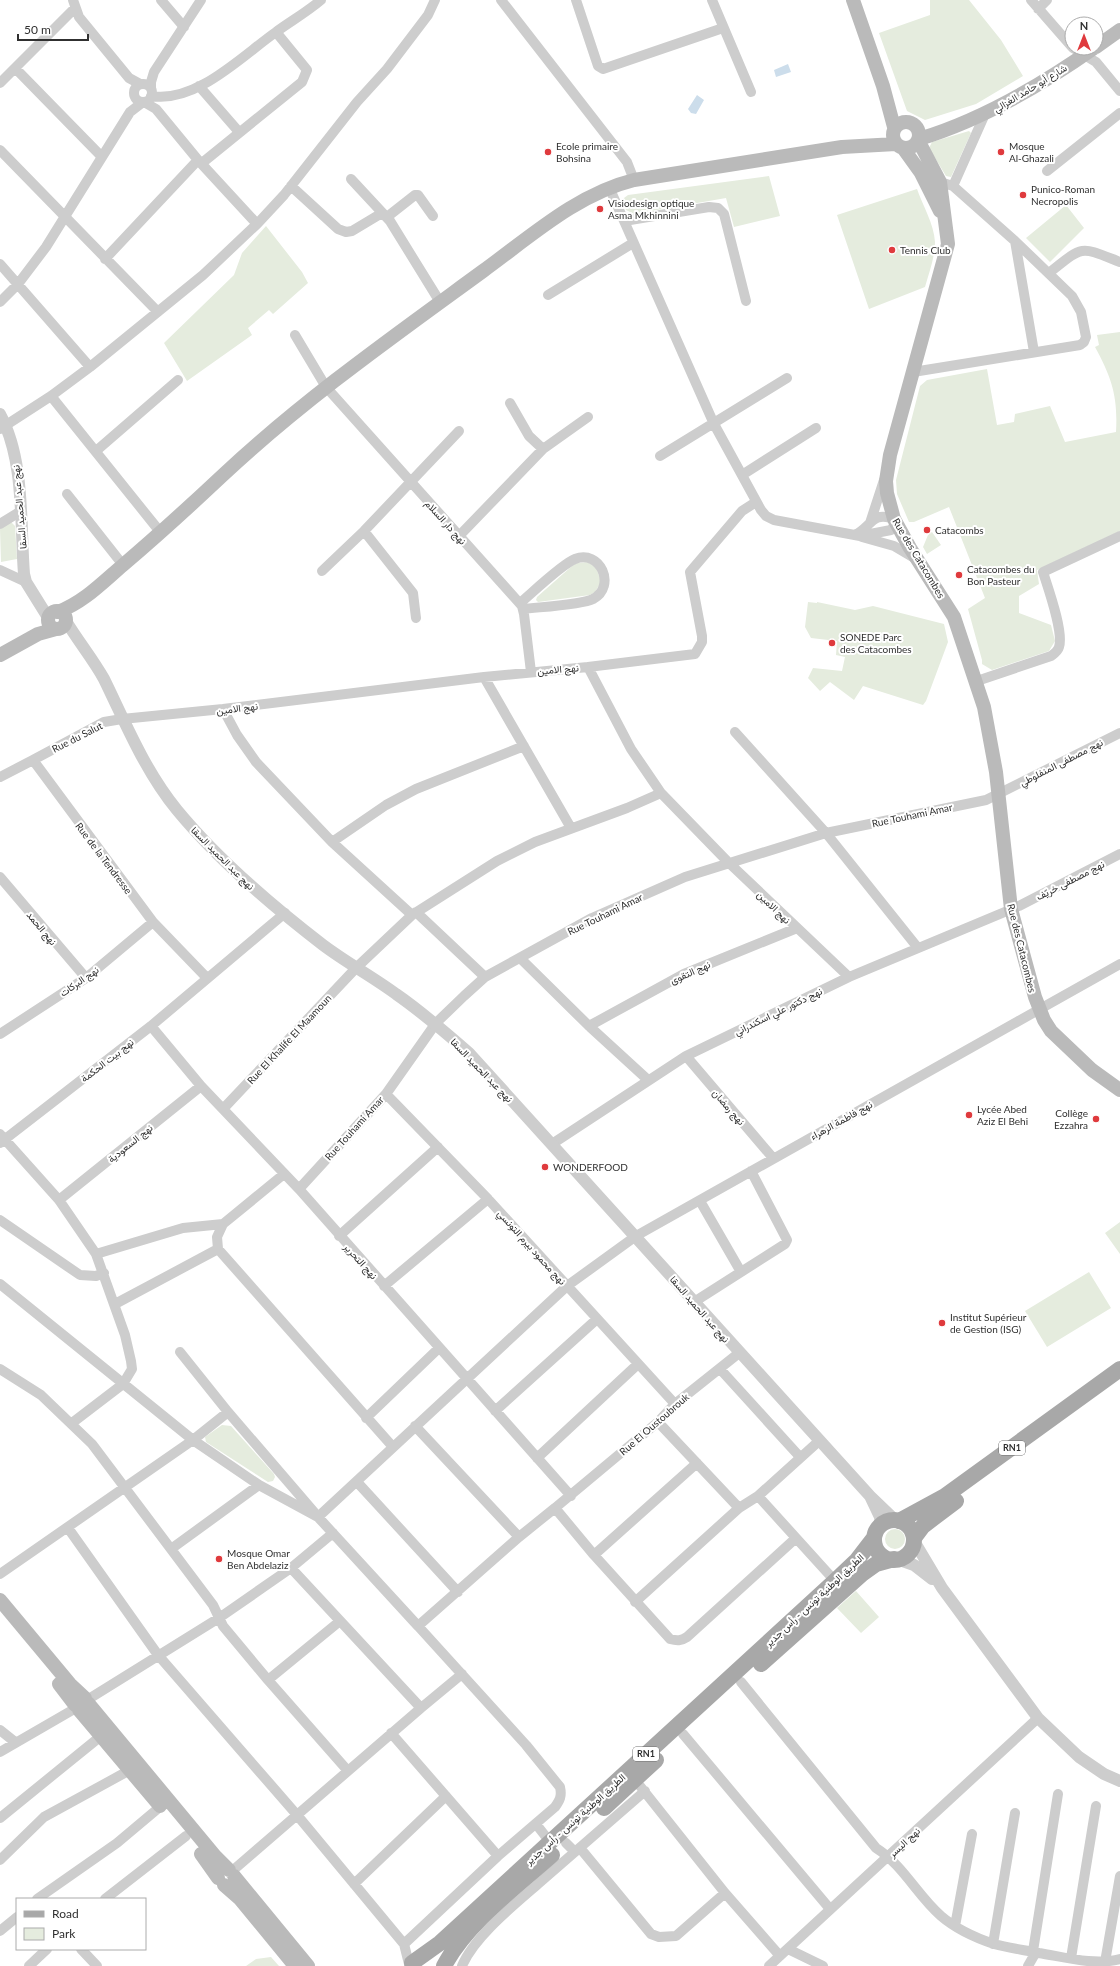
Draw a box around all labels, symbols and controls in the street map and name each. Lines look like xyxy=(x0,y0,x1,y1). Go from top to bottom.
scale bar xyxy=(18,16,88,42)
north arrow xyxy=(1064,16,1104,56)
text: N xyxy=(1080,19,1088,32)
text: 50 m xyxy=(24,22,51,37)
street label: شارع أبو حامد الغزالي xyxy=(991,61,1070,117)
place label: Ecole primaire Bohsina xyxy=(556,140,618,164)
place label: Mosque Al-Ghazali xyxy=(1009,140,1054,164)
marker: Ecole primaire Bohsina xyxy=(543,147,553,157)
marker: Mosque Al-Ghazali xyxy=(996,147,1006,157)
place label: Punico-Roman Necropolis xyxy=(1031,183,1095,207)
marker: Punico-Roman Necropolis xyxy=(1018,190,1028,200)
place label: Visiodesign optique Asma Mkhinnini xyxy=(608,197,694,221)
marker: Visiodesign optique Asma Mkhinnini xyxy=(595,204,605,214)
place label: Tennis Club xyxy=(900,244,951,256)
marker: Tennis Club xyxy=(887,245,897,255)
street label: نهج عبد الحميد السقا xyxy=(9,464,30,550)
street label: نهج دار السلام xyxy=(422,497,469,548)
street label: Rue des Catacombes xyxy=(890,516,948,600)
place label: Catacombs xyxy=(935,524,984,536)
marker: Catacombs xyxy=(922,525,932,535)
place label: Catacombes du Bon Pasteur xyxy=(967,563,1035,587)
marker: Catacombes du Bon Pasteur xyxy=(954,570,964,580)
place label: SONEDE Parc des Catacombes xyxy=(840,631,912,655)
marker: SONEDE Parc des Catacombes xyxy=(827,638,837,648)
street label: نهج الامين xyxy=(537,661,580,678)
street label: نهج الامين xyxy=(216,699,259,717)
street label: Rue du Salut xyxy=(50,719,105,755)
street label: نهج مصطفى المنفلوطي xyxy=(1017,736,1106,791)
street label: Rue Touhami Amar xyxy=(871,801,954,829)
street label: Rue de la Tendresse xyxy=(73,820,135,896)
street label: نهج عبد الحميد السقا xyxy=(188,824,257,893)
street label: نهج مصطفى خريّف xyxy=(1034,858,1107,903)
street label: نهج الامين xyxy=(754,888,793,927)
street label: Rue Touhami Amar xyxy=(565,890,645,937)
street label: Rue des Catacombes xyxy=(1005,902,1039,994)
street label: نهج الحمد xyxy=(24,909,60,948)
street label: نهج التقوى xyxy=(668,958,713,987)
street label: نهج البركات xyxy=(57,963,101,1000)
street label: نهج دكتور علي اسكندراني xyxy=(732,984,825,1040)
street label: Rue El Khalife El Maamoun xyxy=(244,992,334,1086)
street label: نهج بيت الحكمة xyxy=(78,1036,137,1085)
street label: نهج عبد الحميد السقا xyxy=(448,1036,516,1105)
street label: نهج رمضان xyxy=(710,1087,748,1128)
street label: Rue Touhami Amar xyxy=(322,1093,386,1163)
street label: نهج فاطمة الزهراء xyxy=(808,1098,875,1143)
place label: Lycée Abed Aziz El Behi xyxy=(977,1103,1028,1127)
place label: Collège Ezzahra xyxy=(1054,1107,1088,1131)
marker: Lycée Abed Aziz El Behi xyxy=(964,1110,974,1120)
marker: Collège Ezzahra xyxy=(1091,1114,1101,1124)
street label: نهج السعودية xyxy=(105,1121,156,1165)
place label: WONDERFOOD xyxy=(553,1161,628,1173)
marker: WONDERFOOD xyxy=(540,1162,550,1172)
street label: نهج محمود بيرم التونسي xyxy=(493,1207,569,1289)
street label: نهج التحرير xyxy=(340,1240,380,1282)
street label: نهج عبد الحميد السقا xyxy=(667,1273,732,1346)
place label: Institut Supérieur de Gestion (ISG) xyxy=(950,1311,1027,1335)
marker: Institut Supérieur de Gestion (ISG) xyxy=(937,1318,947,1328)
street label: Rue El Oustoubrouk xyxy=(617,1390,692,1457)
road number: RN1 xyxy=(999,1441,1025,1455)
place label: Mosque Omar Ben Abdelaziz xyxy=(227,1547,290,1571)
street label: الطريق الوطنية تونس - رأس جدير xyxy=(761,1551,866,1650)
marker: Mosque Omar Ben Abdelaziz xyxy=(214,1554,224,1564)
road number: RN1 xyxy=(633,1747,659,1761)
street label: الطريق الوطنية تونس - رأس جدير xyxy=(522,1771,628,1869)
street label: نهج اليسر xyxy=(885,1824,923,1861)
legend xyxy=(16,1898,146,1950)
text: Road xyxy=(52,1906,79,1921)
text: Park xyxy=(52,1926,76,1941)

